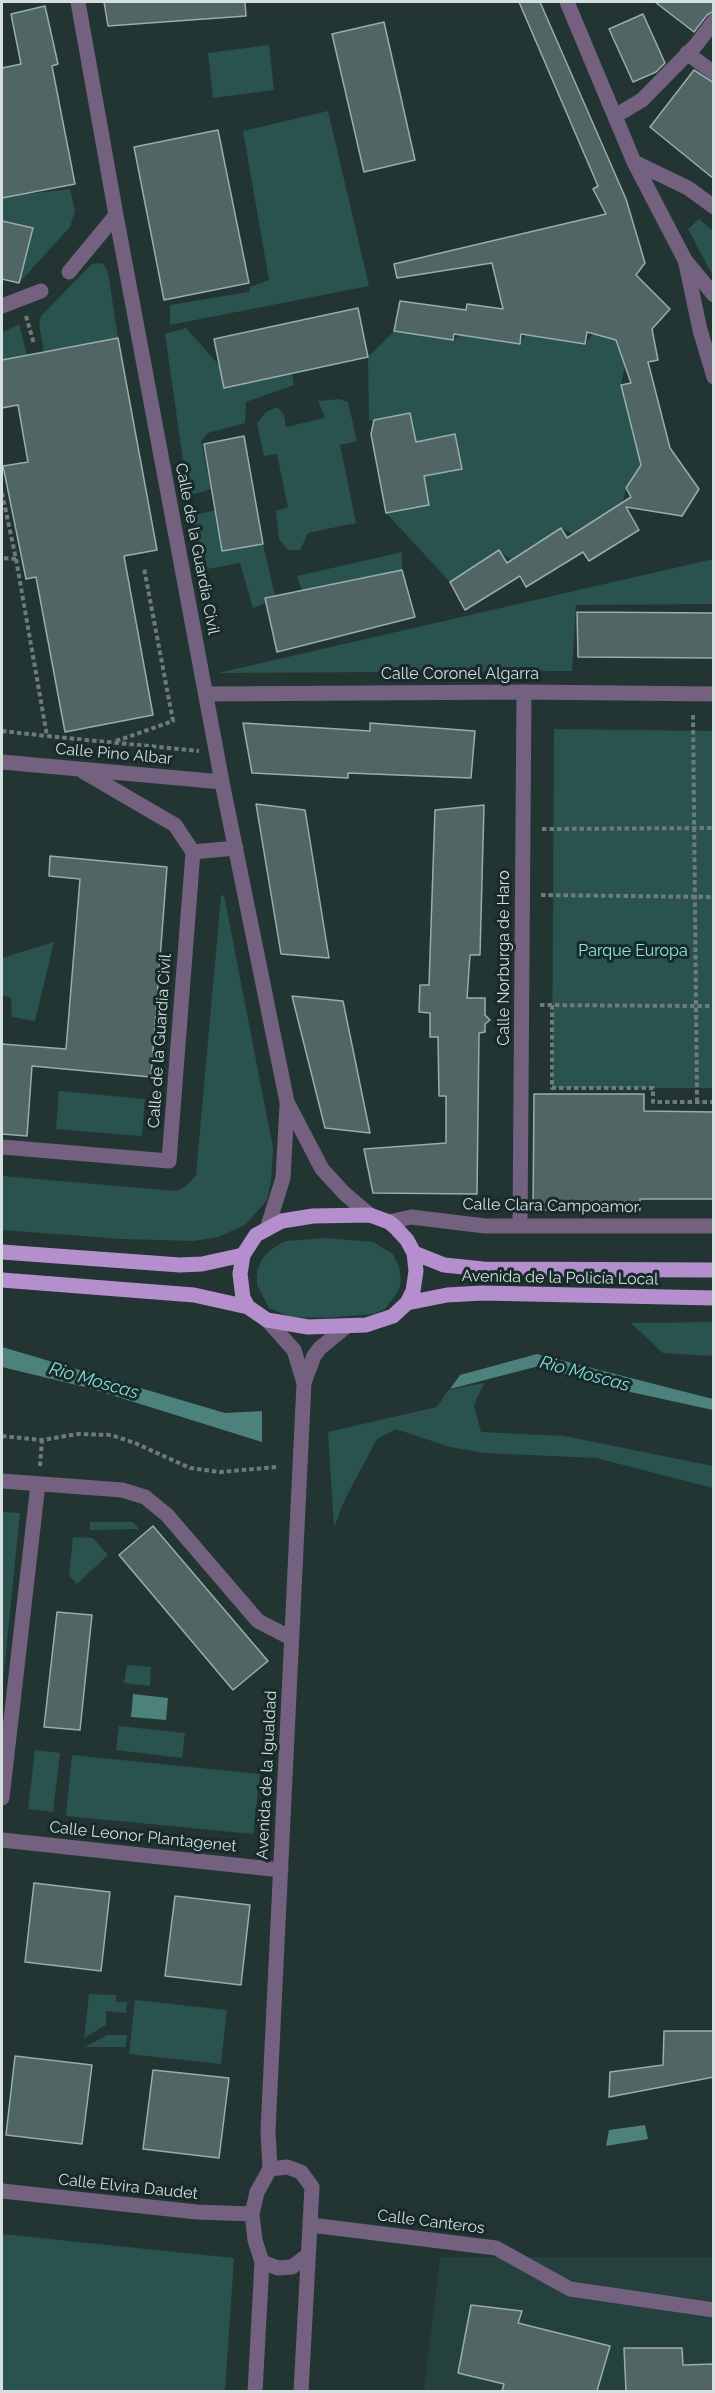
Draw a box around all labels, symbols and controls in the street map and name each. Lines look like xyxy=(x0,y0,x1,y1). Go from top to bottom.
street label: Calle de la Guardia Civil xyxy=(171,461,223,637)
street label: Calle Coronel Algarra xyxy=(381,664,539,684)
street label: Calle Pino Albar xyxy=(55,739,173,769)
street label: Calle Norburga de Haro xyxy=(494,870,514,1046)
park label: Parque Europa xyxy=(578,941,688,961)
street label: Calle de la Guardia Civil xyxy=(144,953,176,1129)
street label: Calle Clara Campoamor xyxy=(463,1195,639,1217)
street label: Avenida de la Policía Local xyxy=(461,1267,659,1289)
water label: Rio Moscas xyxy=(538,1352,632,1396)
water label: Rio Moscas xyxy=(47,1358,141,1404)
street label: Avenida de la Igualdad xyxy=(253,1690,281,1860)
street label: Calle Leonor Plantagenet xyxy=(48,1818,238,1856)
street label: Calle Elvira Daudet xyxy=(57,2170,199,2204)
street label: Calle Canteros xyxy=(376,2206,486,2238)

